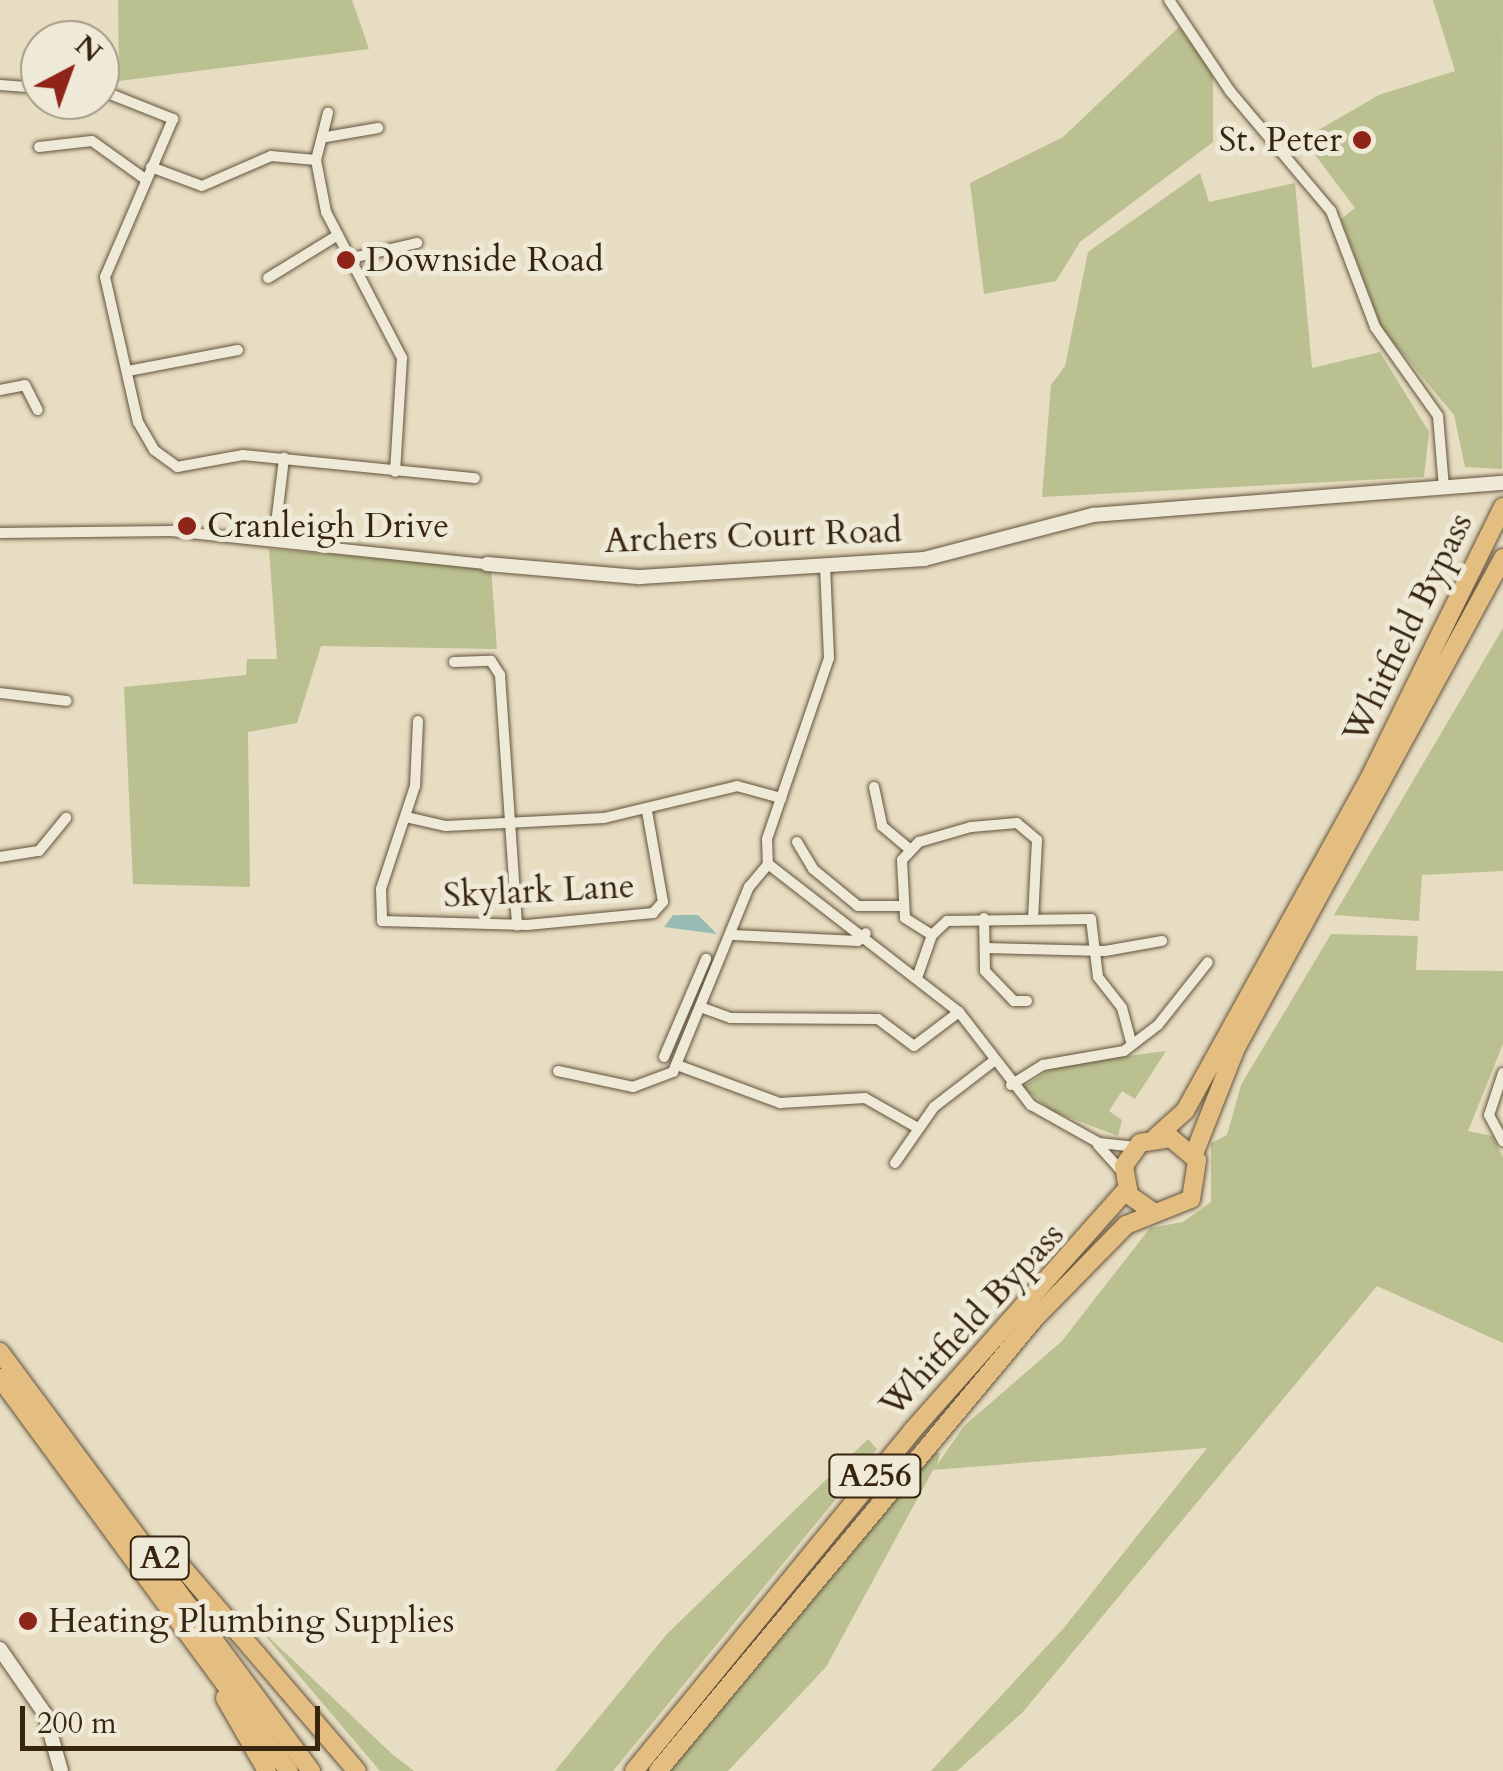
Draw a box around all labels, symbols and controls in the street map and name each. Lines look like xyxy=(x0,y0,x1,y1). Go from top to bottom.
north arrow xyxy=(20,20,120,120)
text: N xyxy=(67,27,110,71)
place label: St. Peter xyxy=(1219,119,1342,161)
marker: St. Peter xyxy=(1351,129,1373,151)
place label: Downside Road xyxy=(366,239,604,281)
marker: Downside Road xyxy=(335,249,357,271)
place label: Cranleigh Drive xyxy=(207,505,449,547)
street label: Whitfield Bypass xyxy=(1334,506,1482,750)
street label: Archers Court Road xyxy=(604,510,902,562)
marker: Cranleigh Drive xyxy=(176,515,198,537)
street label: Skylark Lane xyxy=(442,865,636,917)
street label: Whitfield Bypass xyxy=(871,1214,1073,1426)
road number: A256 xyxy=(828,1449,922,1503)
road number: A2 xyxy=(128,1531,192,1585)
place label: Heating Plumbing Supplies xyxy=(48,1600,454,1642)
marker: Heating Plumbing Supplies xyxy=(17,1610,39,1632)
scale bar xyxy=(25,1686,325,1748)
text: 200 m xyxy=(37,1703,117,1744)

